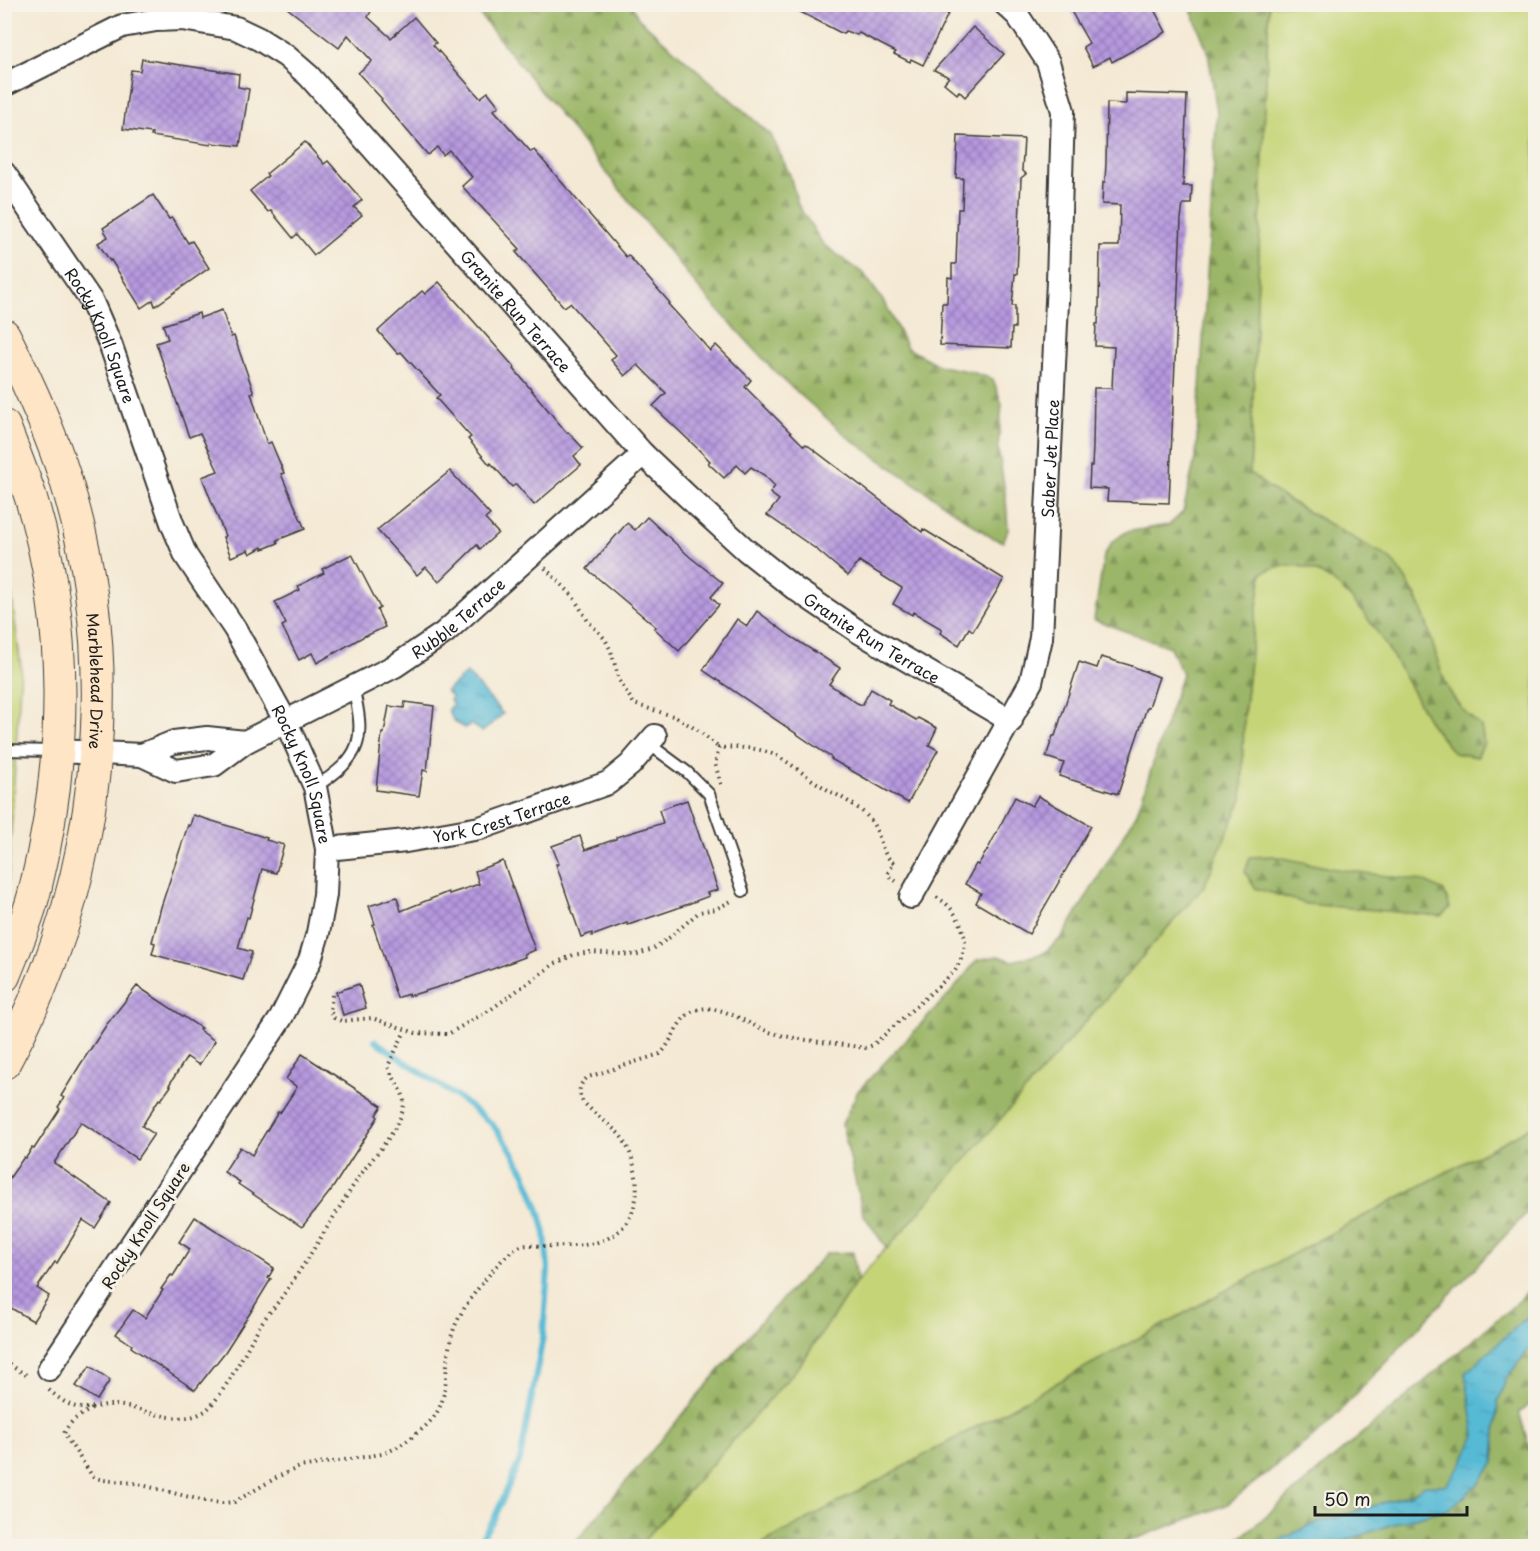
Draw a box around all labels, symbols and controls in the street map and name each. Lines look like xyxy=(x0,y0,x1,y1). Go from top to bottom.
street label: Granite Run Terrace xyxy=(455,244,577,377)
street label: Rocky Knoll Square xyxy=(60,262,142,406)
street label: Saber Jet Place xyxy=(1035,399,1064,518)
street label: Rubble Terrace xyxy=(406,572,510,664)
street label: Granite Run Terrace xyxy=(799,586,945,689)
street label: Marblehead Drive xyxy=(81,612,110,751)
street label: Rocky Knoll Square xyxy=(266,700,338,845)
street label: York Crest Terrace xyxy=(431,785,573,848)
street label: Rocky Knoll Square xyxy=(95,1157,195,1293)
scale bar xyxy=(1315,1479,1466,1517)
text: 50 m xyxy=(1324,1485,1371,1512)

